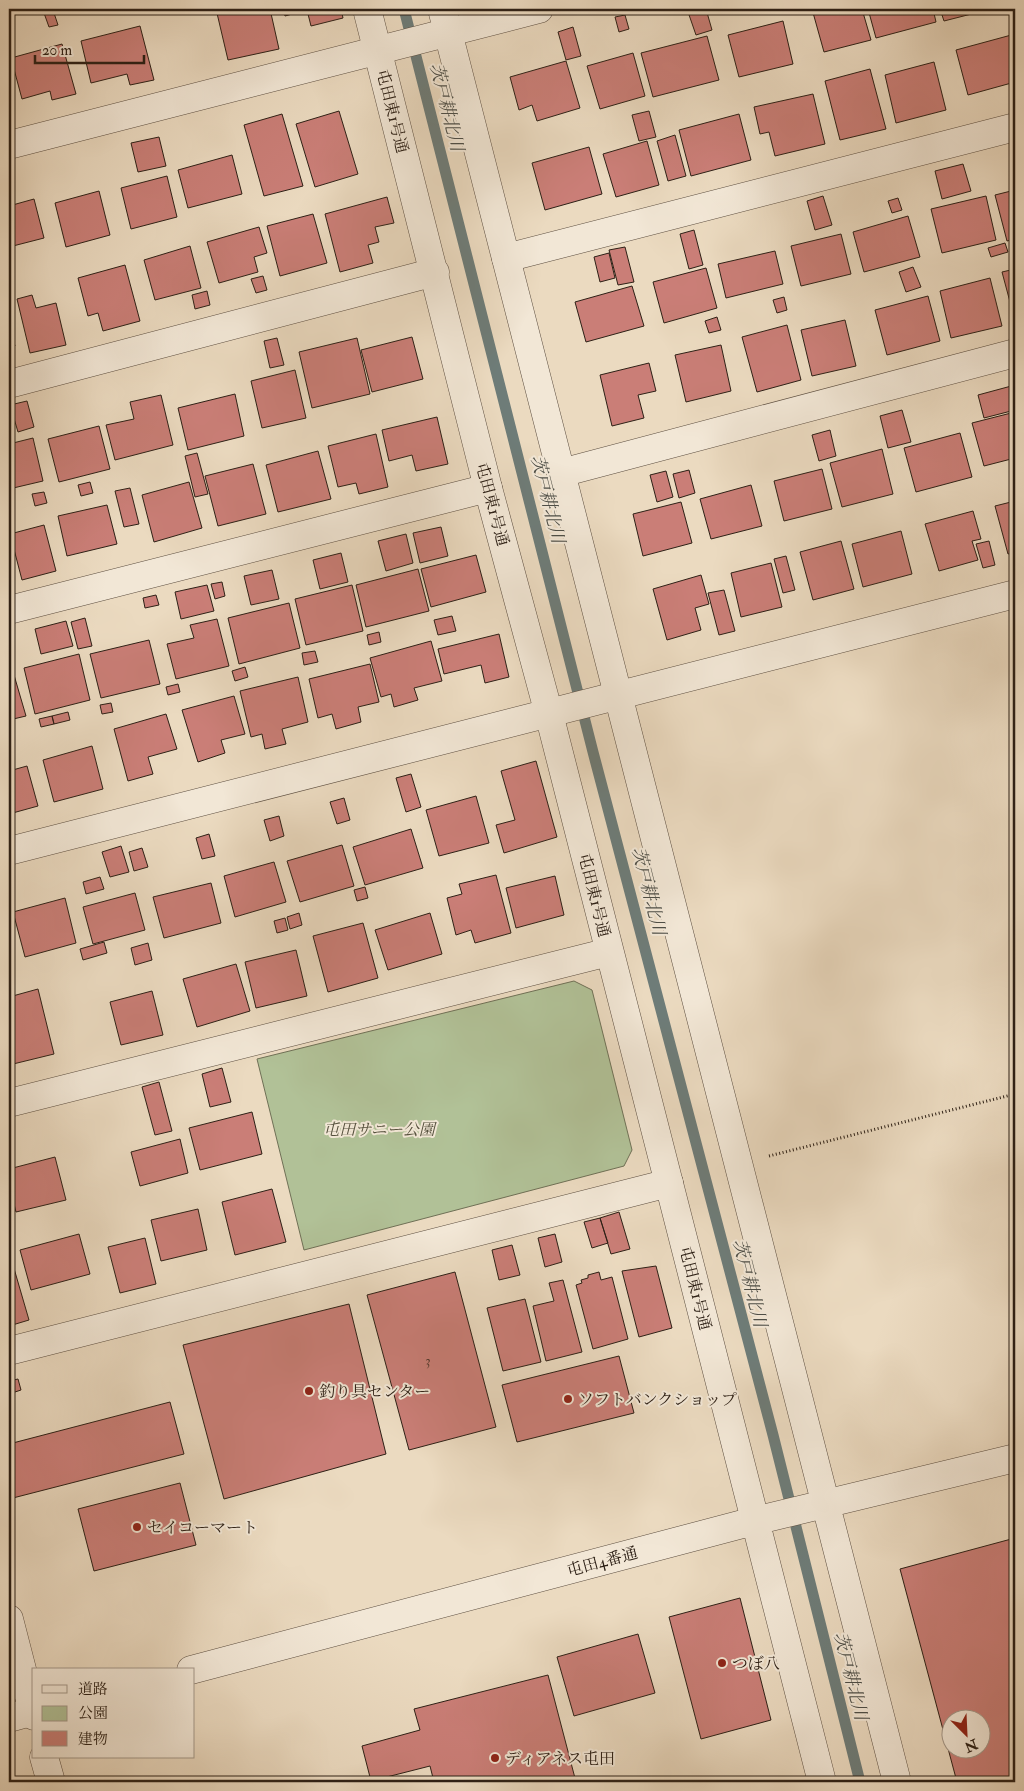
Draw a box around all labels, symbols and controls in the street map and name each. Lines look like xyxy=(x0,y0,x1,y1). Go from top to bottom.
scale bar xyxy=(35,32,144,64)
text: 20 m xyxy=(42,41,72,60)
water label: 茨戸耕北川 xyxy=(424,61,469,156)
street label: 屯田東1号通 xyxy=(372,67,412,155)
water label: 茨戸耕北川 xyxy=(525,453,570,548)
street label: 屯田東1号通 xyxy=(471,460,513,548)
water label: 茨戸耕北川 xyxy=(626,845,671,940)
street label: 屯田東1号通 xyxy=(574,851,614,939)
park label: 屯田サニー公園 xyxy=(323,1120,438,1140)
water label: 茨戸耕北川 xyxy=(727,1237,772,1332)
street label: 屯田東1号通 xyxy=(675,1244,715,1332)
house number: 3 xyxy=(425,1352,431,1369)
place label: 釣り具センター xyxy=(319,1382,430,1402)
marker: 釣り具センター xyxy=(303,1385,315,1397)
place label: ソフトバンクショップ xyxy=(578,1390,737,1410)
marker: ソフトバンクショップ xyxy=(562,1393,574,1405)
place label: セイコーマート xyxy=(147,1518,258,1538)
marker: セイコーマート xyxy=(131,1521,143,1533)
street label: 屯田4番通 xyxy=(565,1543,640,1581)
water label: 茨戸耕北川 xyxy=(828,1630,873,1725)
place label: つぼ八 xyxy=(732,1654,780,1674)
marker: つぼ八 xyxy=(716,1657,728,1669)
legend xyxy=(32,1668,195,1758)
text: 道路 xyxy=(78,1680,108,1699)
text: 公園 xyxy=(78,1704,108,1723)
north arrow xyxy=(942,1708,992,1758)
text: 建物 xyxy=(78,1730,108,1749)
text: N xyxy=(961,1735,981,1756)
place label: ディアネス屯田 xyxy=(505,1749,615,1769)
marker: ディアネス屯田 xyxy=(489,1752,501,1764)

